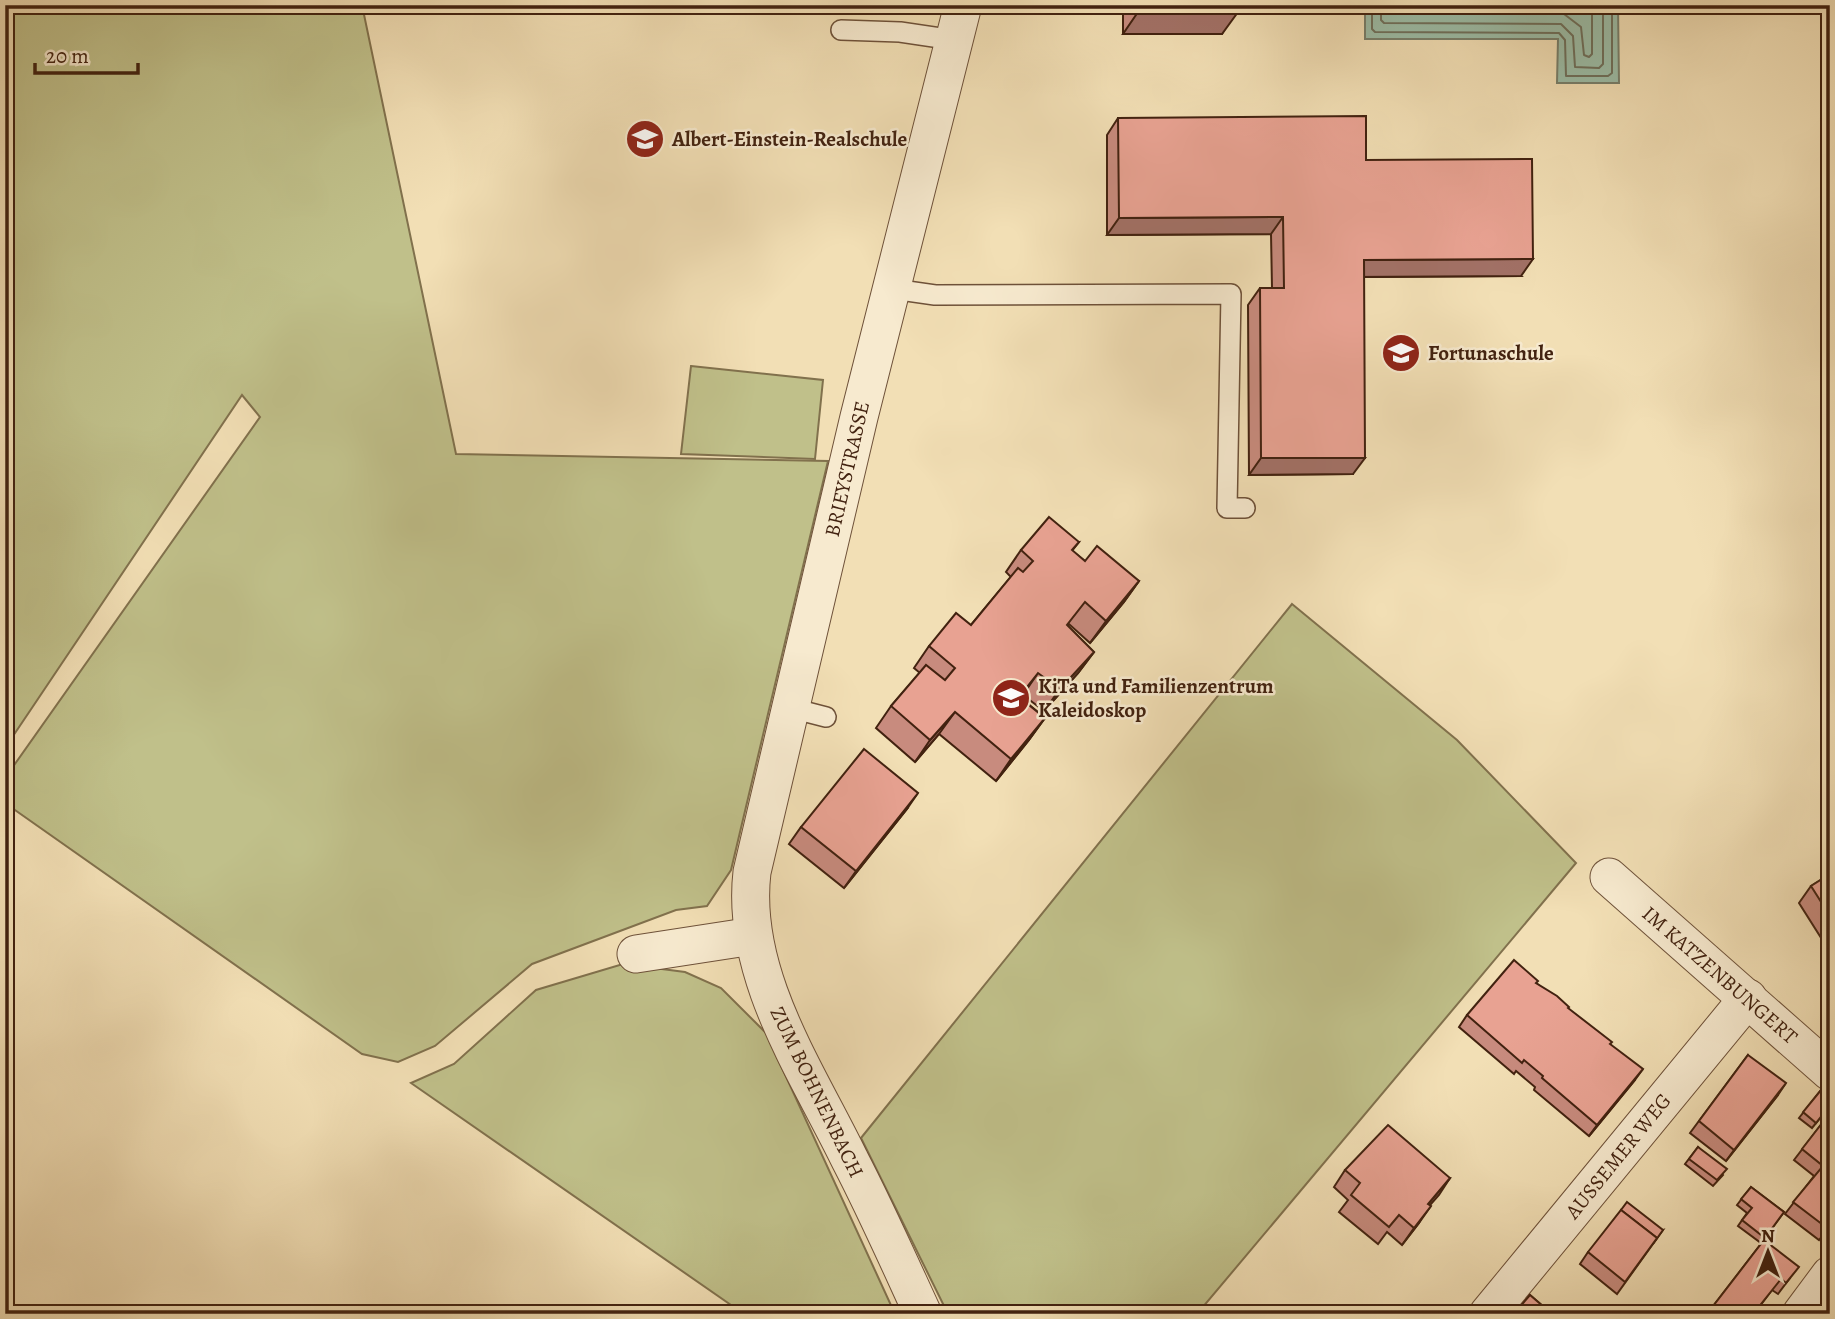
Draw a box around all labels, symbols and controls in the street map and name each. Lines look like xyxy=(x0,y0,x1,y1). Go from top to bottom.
scale bar xyxy=(35,32,138,76)
text: 20 m xyxy=(46,42,89,70)
school or university icon: Albert-Einstein-Realschule xyxy=(624,118,666,160)
place label: Albert-Einstein-Realschule xyxy=(671,125,908,153)
school or university icon: Fortunaschule xyxy=(1380,332,1422,374)
place label: Fortunaschule xyxy=(1428,339,1554,367)
street label: BRIEYSTRASSE xyxy=(818,398,876,540)
place label: KiTa und Familienzentrum Kaleidoskop xyxy=(1038,672,1274,724)
school or university icon: KiTa und Familienzentrum Kaleidoskop xyxy=(990,677,1032,719)
street label: IM KATZENBUNGERT xyxy=(1636,900,1804,1051)
street label: ZUM BOHNENBACH xyxy=(763,1002,871,1182)
street label: AUSSEMER WEG xyxy=(1558,1087,1677,1225)
north arrow xyxy=(1734,1218,1804,1288)
text: N xyxy=(1761,1223,1775,1249)

